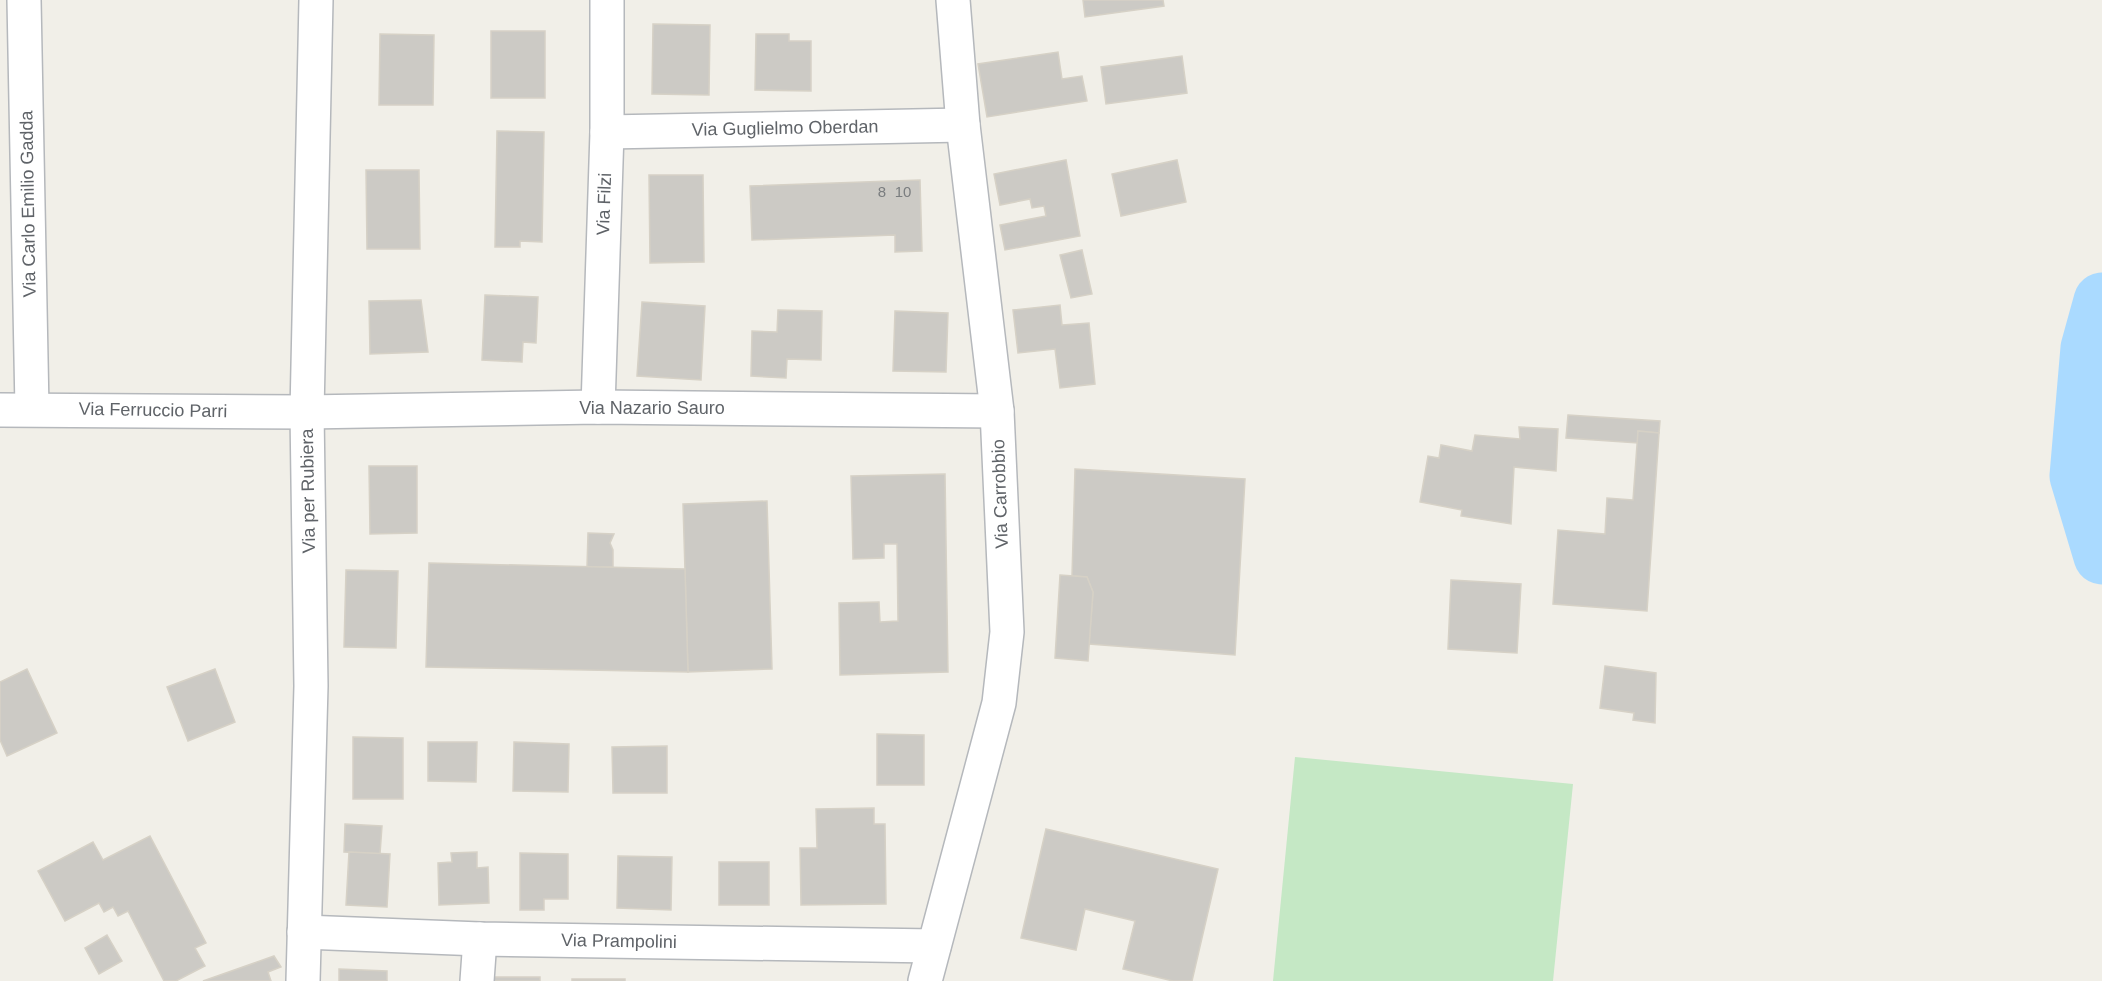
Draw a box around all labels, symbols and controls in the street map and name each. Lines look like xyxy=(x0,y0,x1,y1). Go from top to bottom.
street label: Via Carlo Emilio Gadda xyxy=(16,109,40,298)
street label: Via Guglielmo Oberdan xyxy=(691,116,879,140)
street label: Via Filzi xyxy=(593,172,615,236)
house number: 8 xyxy=(878,183,886,200)
house number: 10 xyxy=(895,183,911,200)
street label: Via Nazario Sauro xyxy=(579,398,725,418)
street label: Via Ferruccio Parri xyxy=(78,399,228,421)
street label: Via per Rubiera xyxy=(297,427,319,554)
street label: Via Carrobbio xyxy=(988,439,1012,549)
street label: Via Prampolini xyxy=(561,930,677,952)

